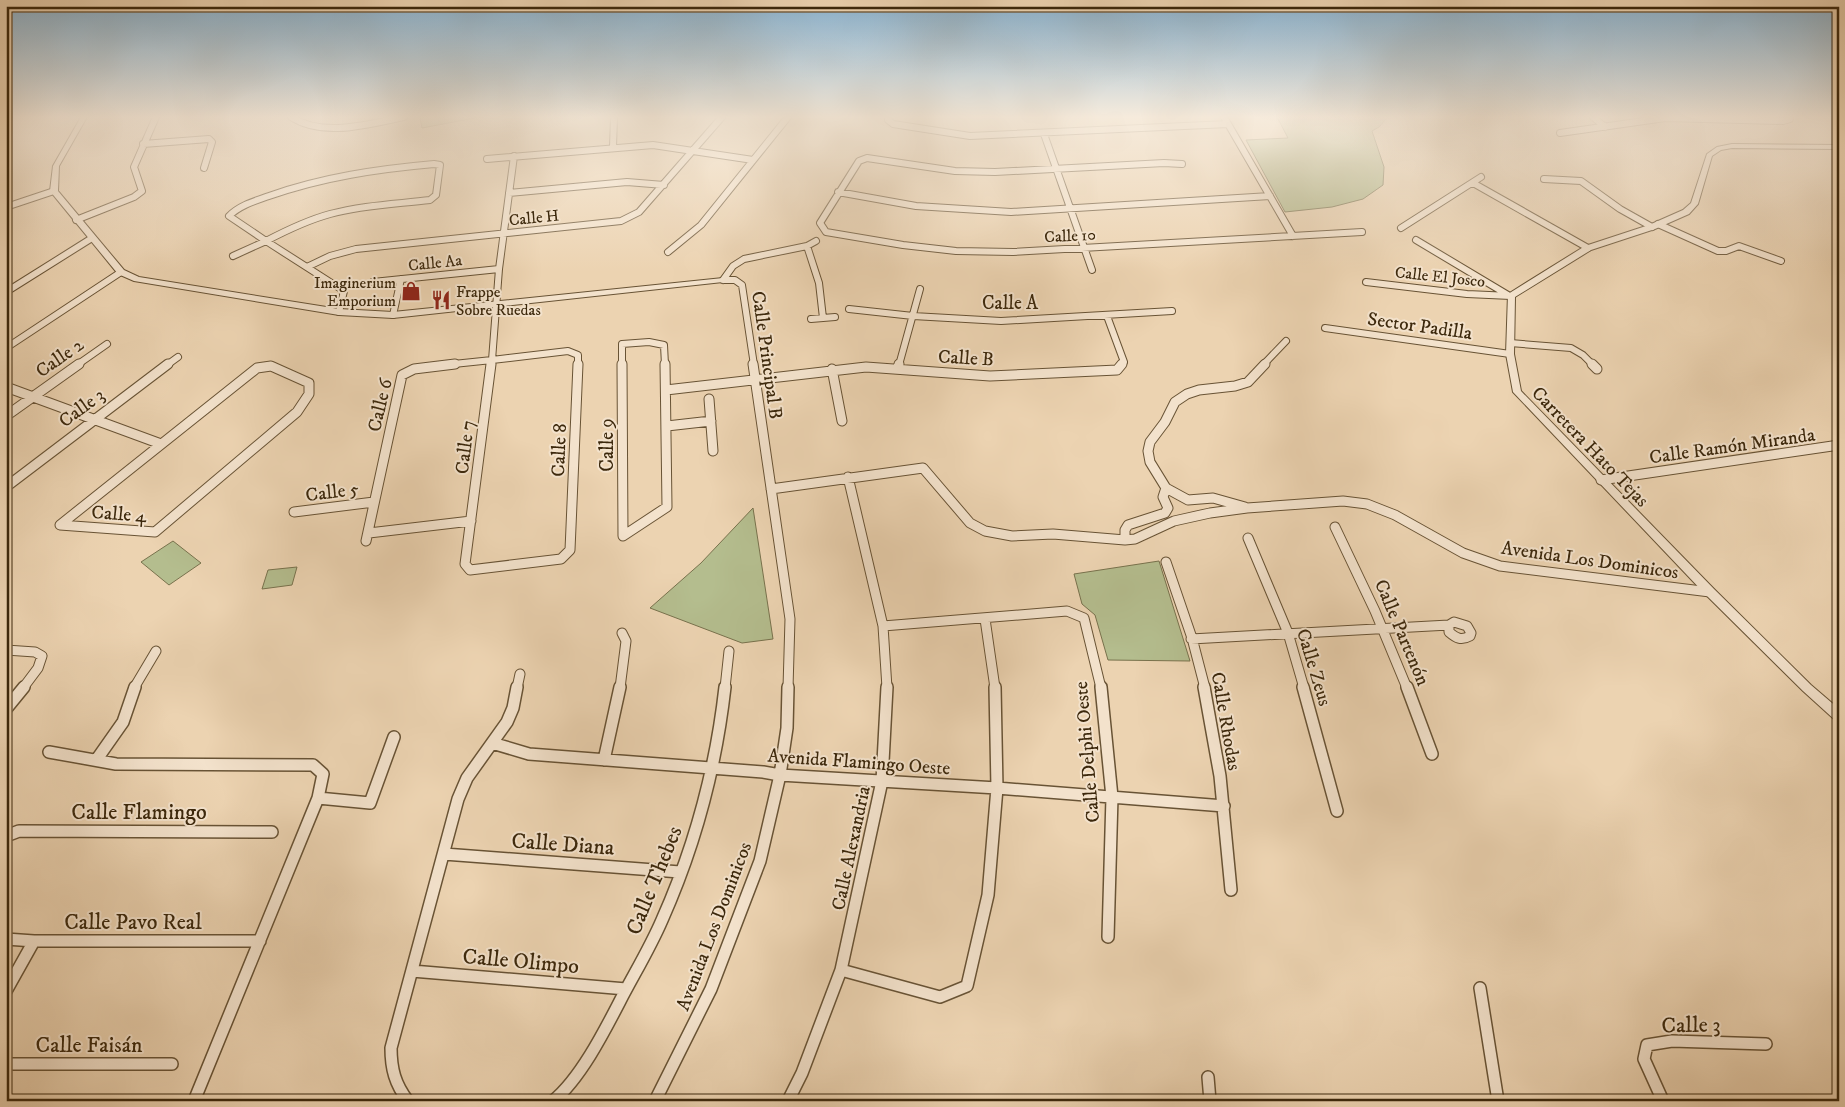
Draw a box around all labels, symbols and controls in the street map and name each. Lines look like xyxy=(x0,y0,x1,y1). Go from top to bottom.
street label: Calle H xyxy=(508,205,560,231)
street label: Calle 10 xyxy=(1044,225,1096,247)
street label: Calle Aa xyxy=(407,250,463,276)
street label: Calle El Josco xyxy=(1394,262,1486,292)
place label: Imaginerium Emporium xyxy=(314,273,396,311)
shop icon: Imaginerium Emporium xyxy=(400,280,422,302)
place label: Frappe Sobre Ruedas xyxy=(456,282,541,320)
restaurant icon: Frappe Sobre Ruedas xyxy=(430,289,452,311)
street label: Calle Principal B xyxy=(746,290,787,421)
street label: Calle A xyxy=(982,292,1039,315)
street label: Sector Padilla xyxy=(1366,308,1474,345)
street label: Calle 2 xyxy=(31,333,89,383)
street label: Calle B xyxy=(937,346,995,371)
street label: Calle 6 xyxy=(363,375,398,434)
street label: Carretera Hato Tejas xyxy=(1527,382,1653,512)
street label: Calle 3 xyxy=(55,384,109,433)
street label: Calle 9 xyxy=(596,418,619,472)
street label: Calle 7 xyxy=(451,419,480,475)
street label: Calle 8 xyxy=(547,423,572,477)
street label: Calle Ramón Miranda xyxy=(1648,423,1816,469)
street label: Calle 5 xyxy=(304,478,361,507)
street label: Calle 4 xyxy=(91,501,148,528)
street label: Avenida Los Dominicos xyxy=(1500,537,1680,584)
street label: Calle Partenón xyxy=(1369,576,1434,689)
street label: Calle Zeus xyxy=(1291,626,1336,709)
street label: Calle Rhodas xyxy=(1206,670,1246,772)
street label: Calle Delphi Oeste xyxy=(1070,680,1105,823)
street label: Avenida Flamingo Oeste xyxy=(767,745,951,780)
street label: Calle Alexandria xyxy=(827,784,876,913)
street label: Calle Flamingo xyxy=(71,799,207,826)
street label: Calle Thebes xyxy=(620,822,688,939)
street label: Calle Diana xyxy=(510,827,616,862)
street label: Avenida Los Dominicos xyxy=(672,839,757,1014)
street label: Calle Pavo Real xyxy=(64,909,202,936)
street label: Calle Olimpo xyxy=(461,943,580,980)
street label: Calle 3 xyxy=(1661,1011,1721,1040)
street label: Calle Faisán xyxy=(36,1032,143,1059)

